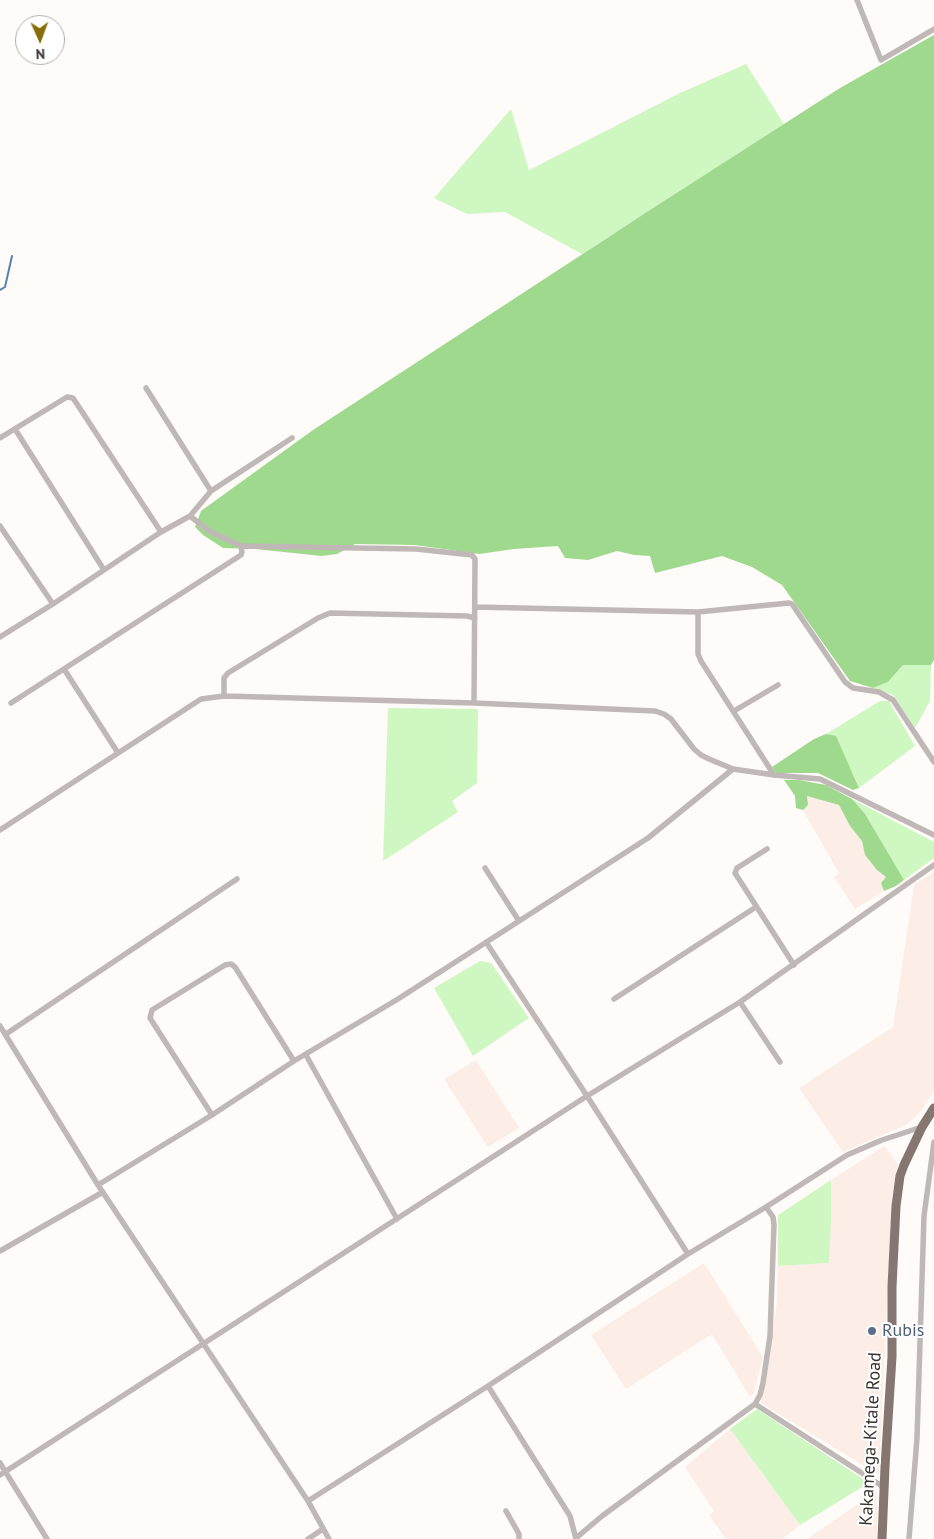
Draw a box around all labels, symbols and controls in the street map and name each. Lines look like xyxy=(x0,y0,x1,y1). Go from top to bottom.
north arrow xyxy=(15,15,65,65)
text: N xyxy=(36,45,45,63)
place label: Rubis xyxy=(882,1320,924,1342)
marker: Rubis xyxy=(866,1325,878,1337)
street label: Kakamega-Kitale Road xyxy=(856,1352,886,1526)

